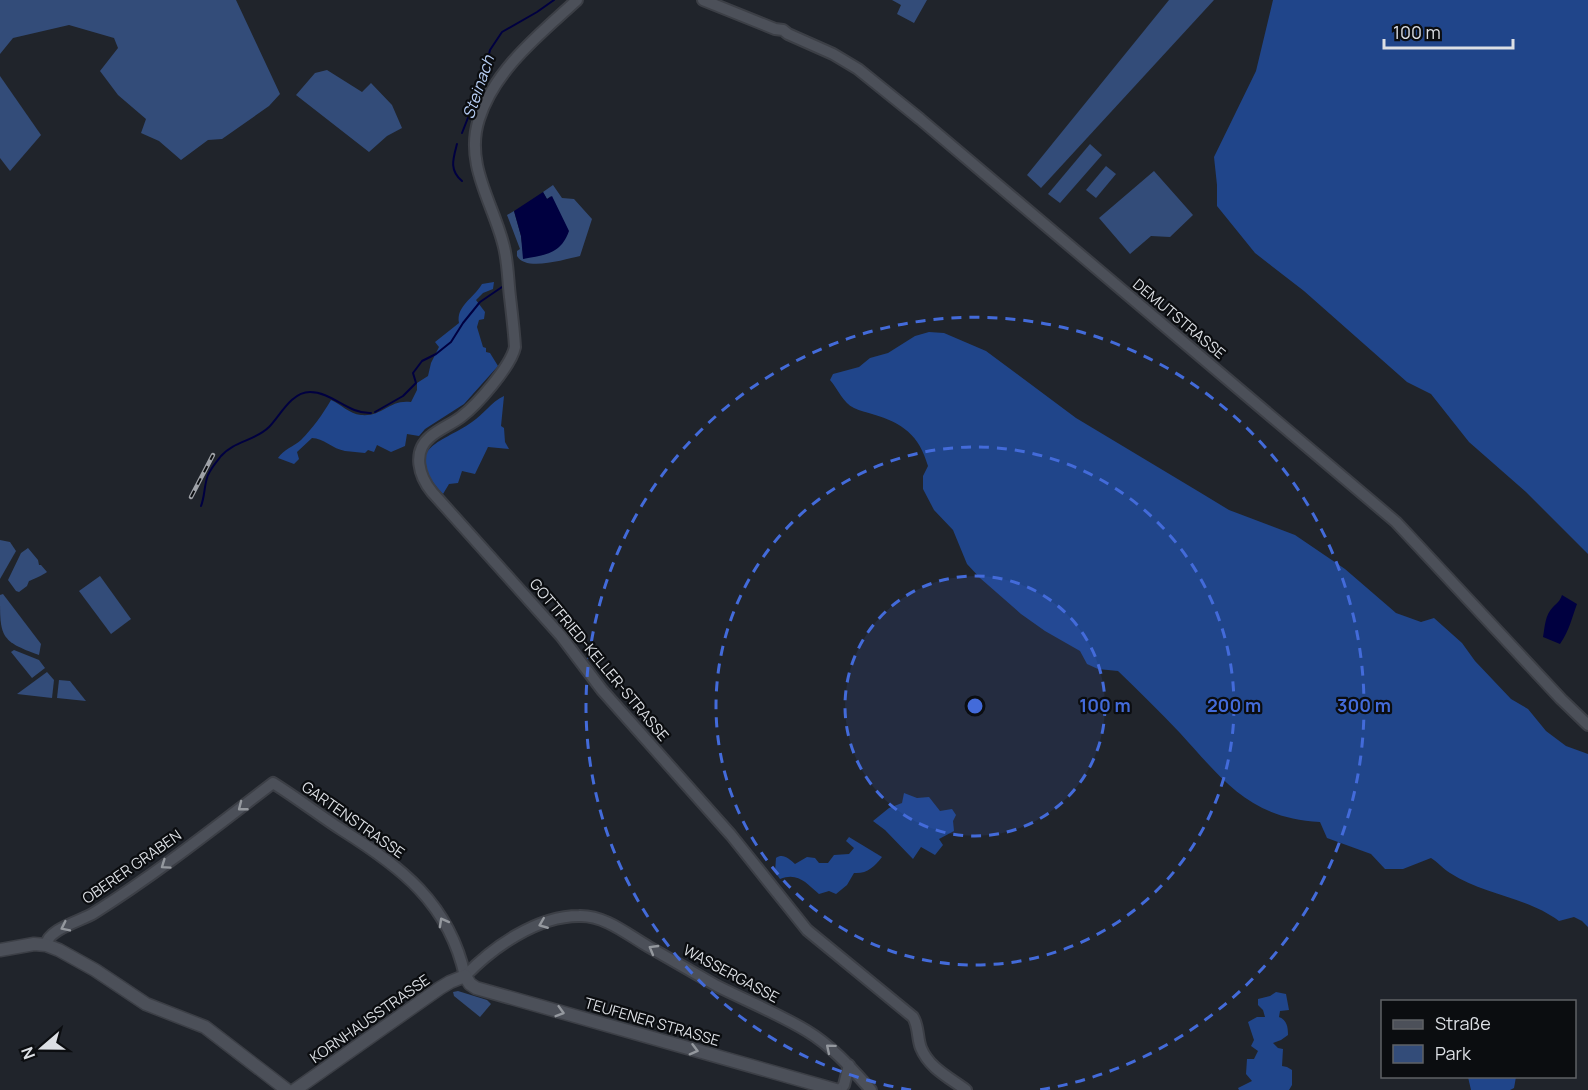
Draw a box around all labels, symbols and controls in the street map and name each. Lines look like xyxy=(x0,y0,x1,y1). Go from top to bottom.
scale bar xyxy=(1384,12,1513,50)
text: 100 m xyxy=(1393,20,1441,44)
water label: Steinach xyxy=(457,52,499,122)
street label: DEMUTSTRASSE xyxy=(1129,274,1230,364)
street label: GOTTFRIED-KELLER-STRASSE xyxy=(525,574,674,746)
text: 100 m xyxy=(1079,693,1131,717)
text: 200 m xyxy=(1207,693,1261,717)
text: 300 m xyxy=(1337,693,1391,717)
centre of rings xyxy=(965,696,985,716)
street label: GARTENSTRASSE xyxy=(298,776,409,863)
one-way arrow xyxy=(238,800,249,811)
street label: OBERER GRABEN xyxy=(78,825,185,909)
one-way arrow xyxy=(160,858,171,869)
one-way arrow xyxy=(538,917,549,929)
one-way arrow xyxy=(439,918,450,928)
one-way arrow xyxy=(60,920,71,932)
street label: WASSERGASSE xyxy=(680,939,783,1008)
one-way arrow xyxy=(649,945,659,956)
street label: KORNHAUSSTRASSE xyxy=(305,969,434,1068)
street label: TEUFENER STRASSE xyxy=(582,992,722,1051)
legend xyxy=(1381,1000,1576,1078)
one-way arrow xyxy=(555,1005,565,1017)
text: Straße xyxy=(1435,1011,1491,1035)
north arrow xyxy=(12,1018,72,1078)
text: Park xyxy=(1435,1041,1472,1065)
one-way arrow xyxy=(689,1042,699,1055)
text: N xyxy=(16,1044,40,1062)
one-way arrow xyxy=(826,1045,837,1056)

